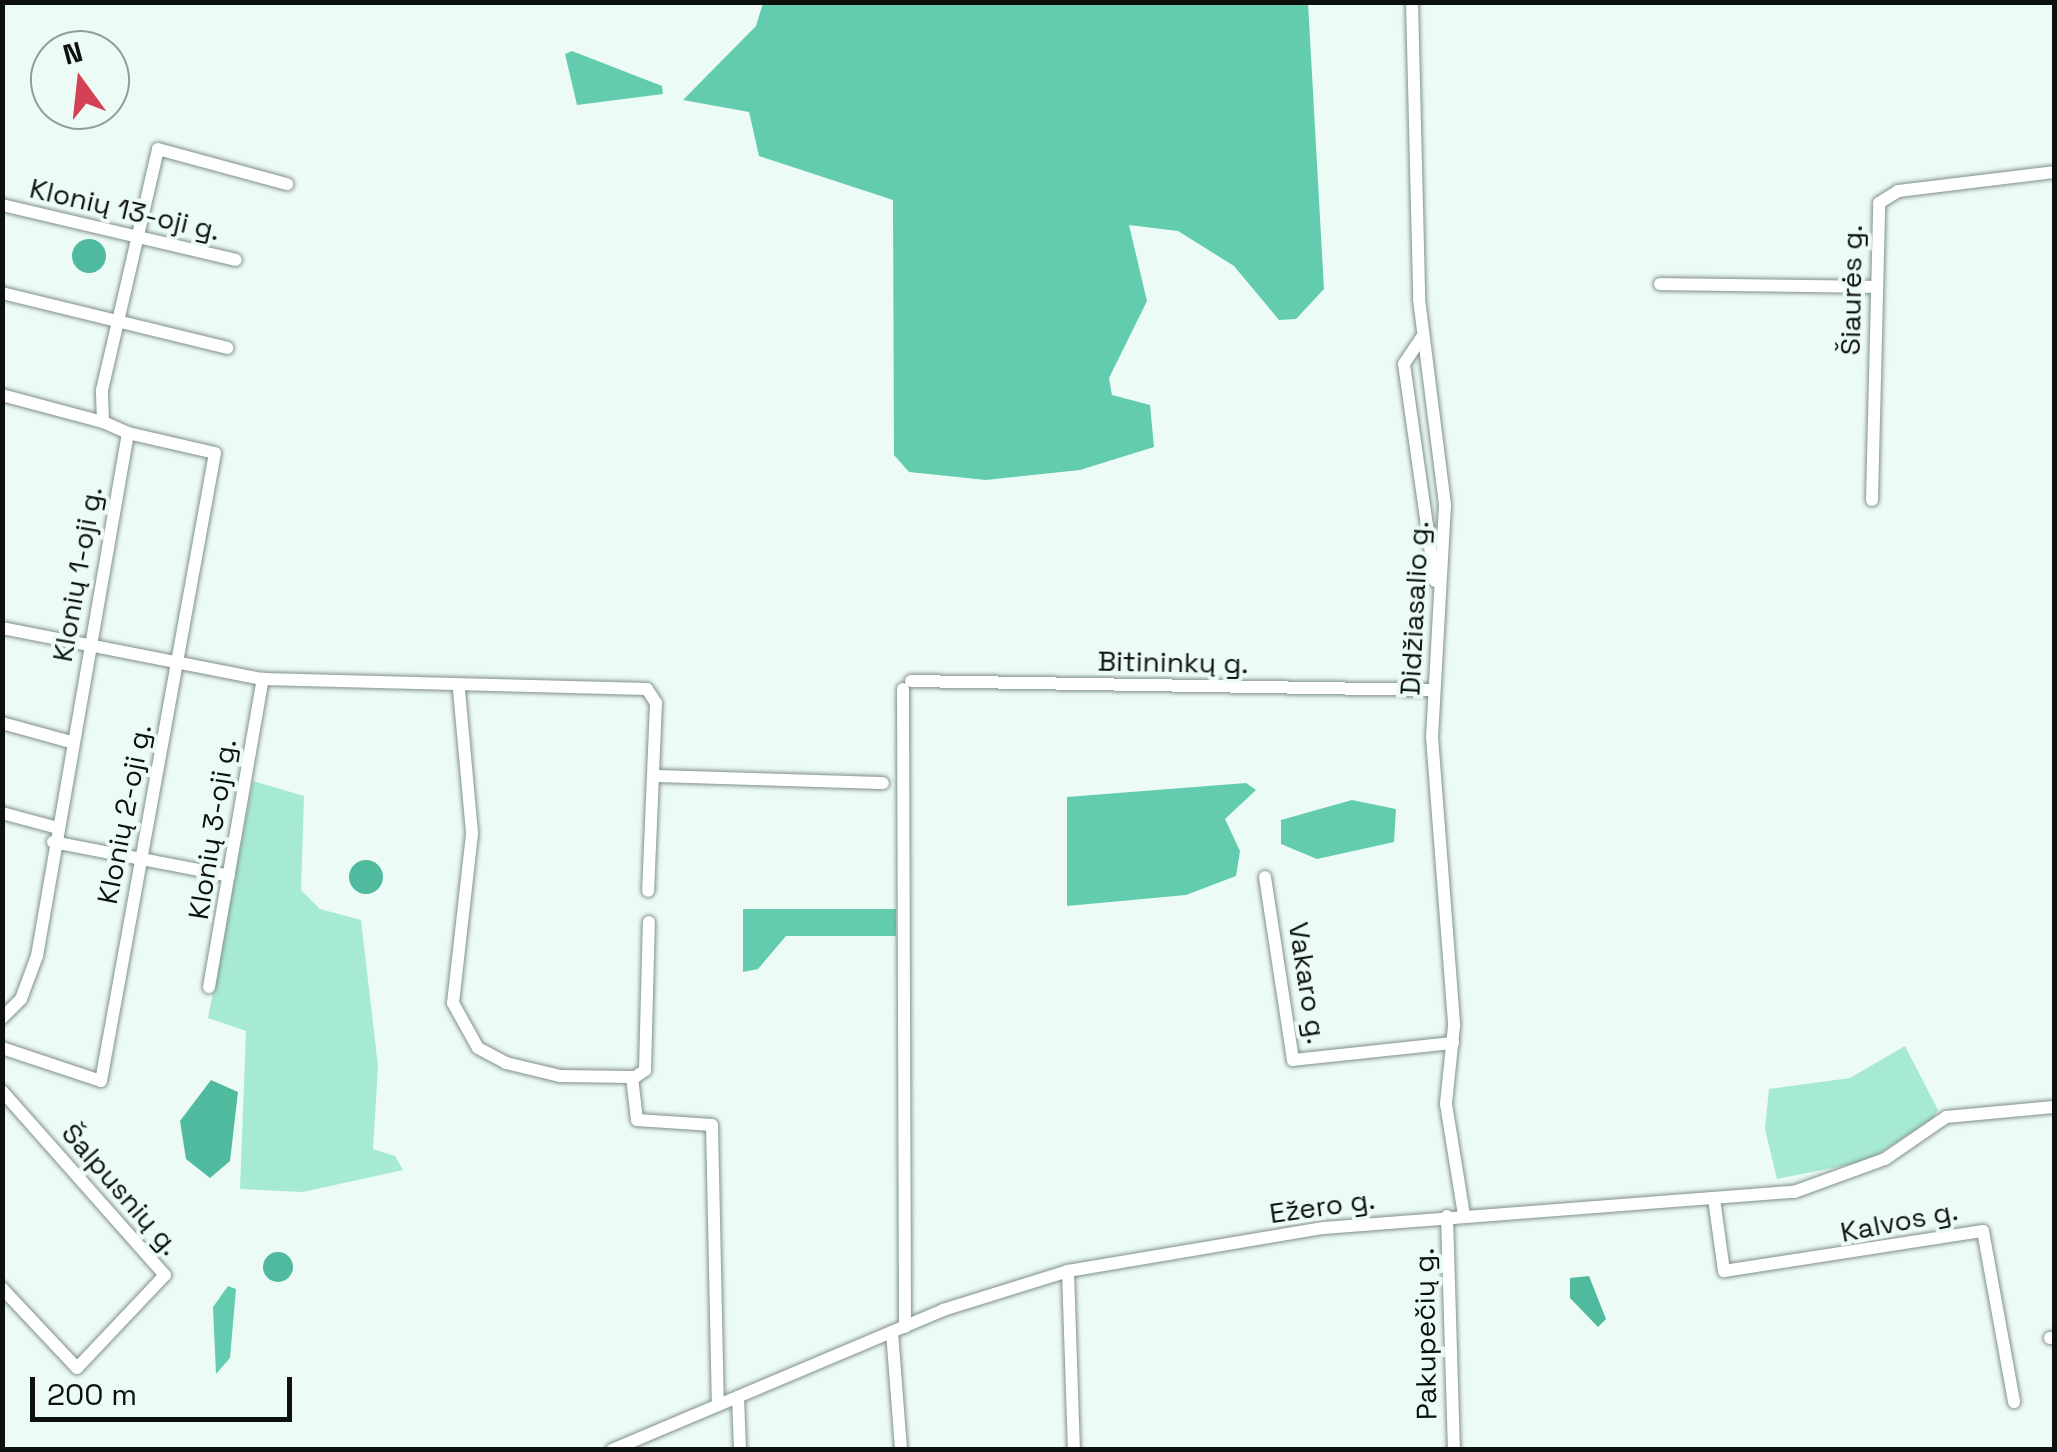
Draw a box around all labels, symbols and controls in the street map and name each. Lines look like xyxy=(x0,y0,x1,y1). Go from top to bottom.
north arrow xyxy=(30,30,130,130)
text: N xyxy=(59,33,86,73)
street label: Klonių 13-oji g. xyxy=(27,171,223,247)
street label: Šiaurės g. xyxy=(1833,224,1869,356)
street label: Klonių 1-oji g. xyxy=(45,484,109,664)
street label: Didžiasalio g. xyxy=(1393,520,1435,696)
street label: Bitininkų g. xyxy=(1097,644,1249,680)
street label: Klonių 2-oji g. xyxy=(90,721,158,907)
street label: Klonių 3-oji g. xyxy=(181,736,243,922)
street label: Vakaro g. xyxy=(1282,920,1334,1046)
street label: Šalpusnių g. xyxy=(55,1116,187,1262)
street label: Ežero g. xyxy=(1267,1182,1377,1230)
street label: Kalvos g. xyxy=(1837,1193,1961,1249)
street label: Pakupečių g. xyxy=(1407,1248,1443,1420)
scale bar xyxy=(35,1357,298,1419)
text: 200 m xyxy=(47,1375,137,1414)

